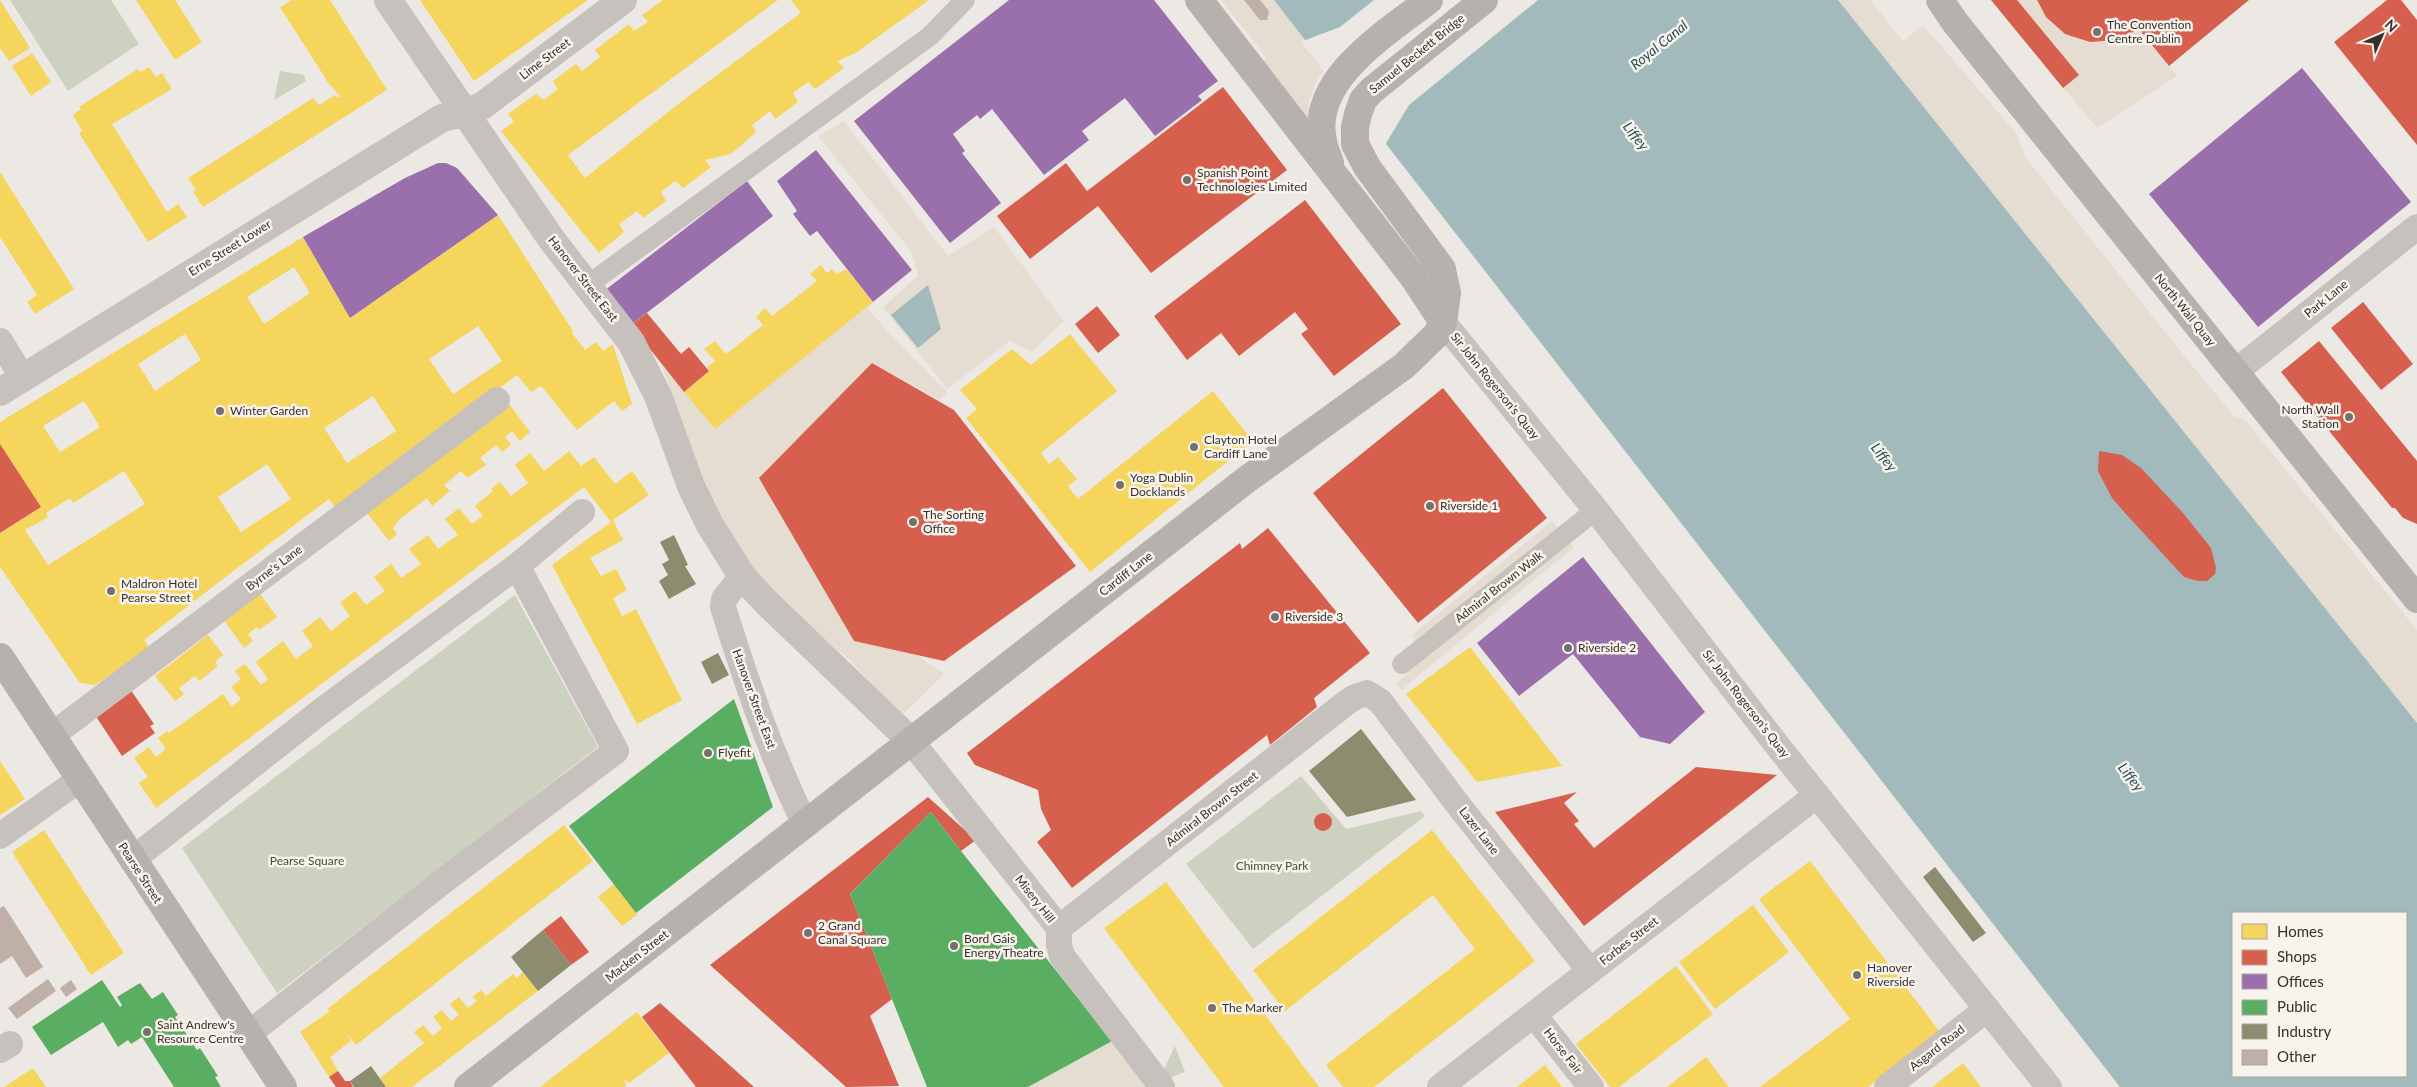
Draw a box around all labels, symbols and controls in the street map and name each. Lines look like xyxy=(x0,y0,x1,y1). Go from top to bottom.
north arrow xyxy=(2357,10,2407,60)
street label: Samuel Beckett Bridge xyxy=(1366,11,1467,97)
text: N xyxy=(2382,16,2401,35)
water label: Royal Canal xyxy=(1627,17,1691,73)
place label: The Convention Centre Dublin xyxy=(2107,17,2191,46)
marker: The Convention Centre Dublin xyxy=(2091,26,2103,38)
street label: Lime Street xyxy=(516,34,574,83)
water label: Liffey xyxy=(1620,118,1653,154)
place label: Spanish Point Technologies Limited xyxy=(1197,165,1307,194)
marker: Spanish Point Technologies Limited xyxy=(1181,174,1193,186)
street label: Erne Street Lower xyxy=(186,216,274,279)
street label: Hanover Street East xyxy=(545,233,622,325)
street label: North Wall Quay xyxy=(2152,270,2220,350)
street label: Park Lane xyxy=(2301,277,2350,321)
street label: Sir John Rogerson's Quay xyxy=(1448,330,1543,442)
place label: North Wall Station xyxy=(2282,402,2339,431)
place label: Winter Garden xyxy=(230,403,308,418)
marker: Winter Garden xyxy=(214,405,226,417)
marker: North Wall Station xyxy=(2343,411,2355,423)
place label: Clayton Hotel Cardiff Lane xyxy=(1204,432,1277,461)
water label: Liffey xyxy=(1868,439,1901,475)
marker: Clayton Hotel Cardiff Lane xyxy=(1188,441,1200,453)
place label: Yoga Dublin Docklands xyxy=(1130,470,1193,499)
marker: Yoga Dublin Docklands xyxy=(1114,479,1126,491)
place label: Riverside 1 xyxy=(1440,498,1498,513)
marker: Riverside 1 xyxy=(1424,500,1436,512)
place label: The Sorting Office xyxy=(923,507,984,536)
marker: The Sorting Office xyxy=(907,516,919,528)
street label: Byrne's Lane xyxy=(243,542,305,594)
street label: Admiral Brown Walk xyxy=(1452,547,1546,626)
street label: Cardiff Lane xyxy=(1096,548,1155,599)
place label: Maldron Hotel Pearse Street xyxy=(121,576,197,605)
marker: Maldron Hotel Pearse Street xyxy=(105,585,117,597)
place label: Riverside 3 xyxy=(1285,609,1343,624)
marker: Riverside 3 xyxy=(1269,611,1281,623)
place label: Riverside 2 xyxy=(1578,640,1636,655)
marker: Riverside 2 xyxy=(1562,642,1574,654)
street label: Hanover Street East xyxy=(729,647,780,751)
street label: Sir John Rogerson's Quay xyxy=(1700,647,1794,761)
place label: Flyefit xyxy=(718,745,752,760)
marker: Flyefit xyxy=(702,747,714,759)
water label: Liffey xyxy=(2115,759,2148,795)
street label: Admiral Brown Street xyxy=(1163,768,1261,849)
street label: Lazer Lane xyxy=(1456,804,1503,857)
street label: Pearse Street xyxy=(115,839,166,907)
park label: Pearse Square xyxy=(270,853,344,868)
park label: Chimney Park xyxy=(1236,858,1309,873)
street label: Misery Hill xyxy=(1012,872,1059,926)
legend xyxy=(2232,912,2407,1077)
street label: Forbes Street xyxy=(1596,913,1662,968)
place label: 2 Grand Canal Square xyxy=(818,918,887,947)
text: Homes xyxy=(2277,922,2323,940)
street label: Macken Street xyxy=(602,926,672,985)
marker: 2 Grand Canal Square xyxy=(802,927,814,939)
place label: Bord Gáis Energy Theatre xyxy=(964,931,1044,960)
marker: Bord Gáis Energy Theatre xyxy=(948,940,960,952)
text: Shops xyxy=(2277,947,2317,965)
place label: Hanover Riverside xyxy=(1867,960,1915,989)
marker: Hanover Riverside xyxy=(1851,969,1863,981)
text: Offices xyxy=(2277,972,2324,990)
text: Public xyxy=(2277,997,2317,1015)
place label: The Marker xyxy=(1222,1000,1283,1015)
marker: The Marker xyxy=(1206,1002,1218,1014)
place label: Saint Andrew's Resource Centre xyxy=(157,1017,244,1046)
street label: Asgard Road xyxy=(1906,1021,1967,1074)
text: Industry xyxy=(2277,1022,2332,1040)
street label: Horse Fair xyxy=(1541,1025,1586,1077)
marker: Saint Andrew's Resource Centre xyxy=(141,1026,153,1038)
text: Other xyxy=(2277,1047,2317,1065)

